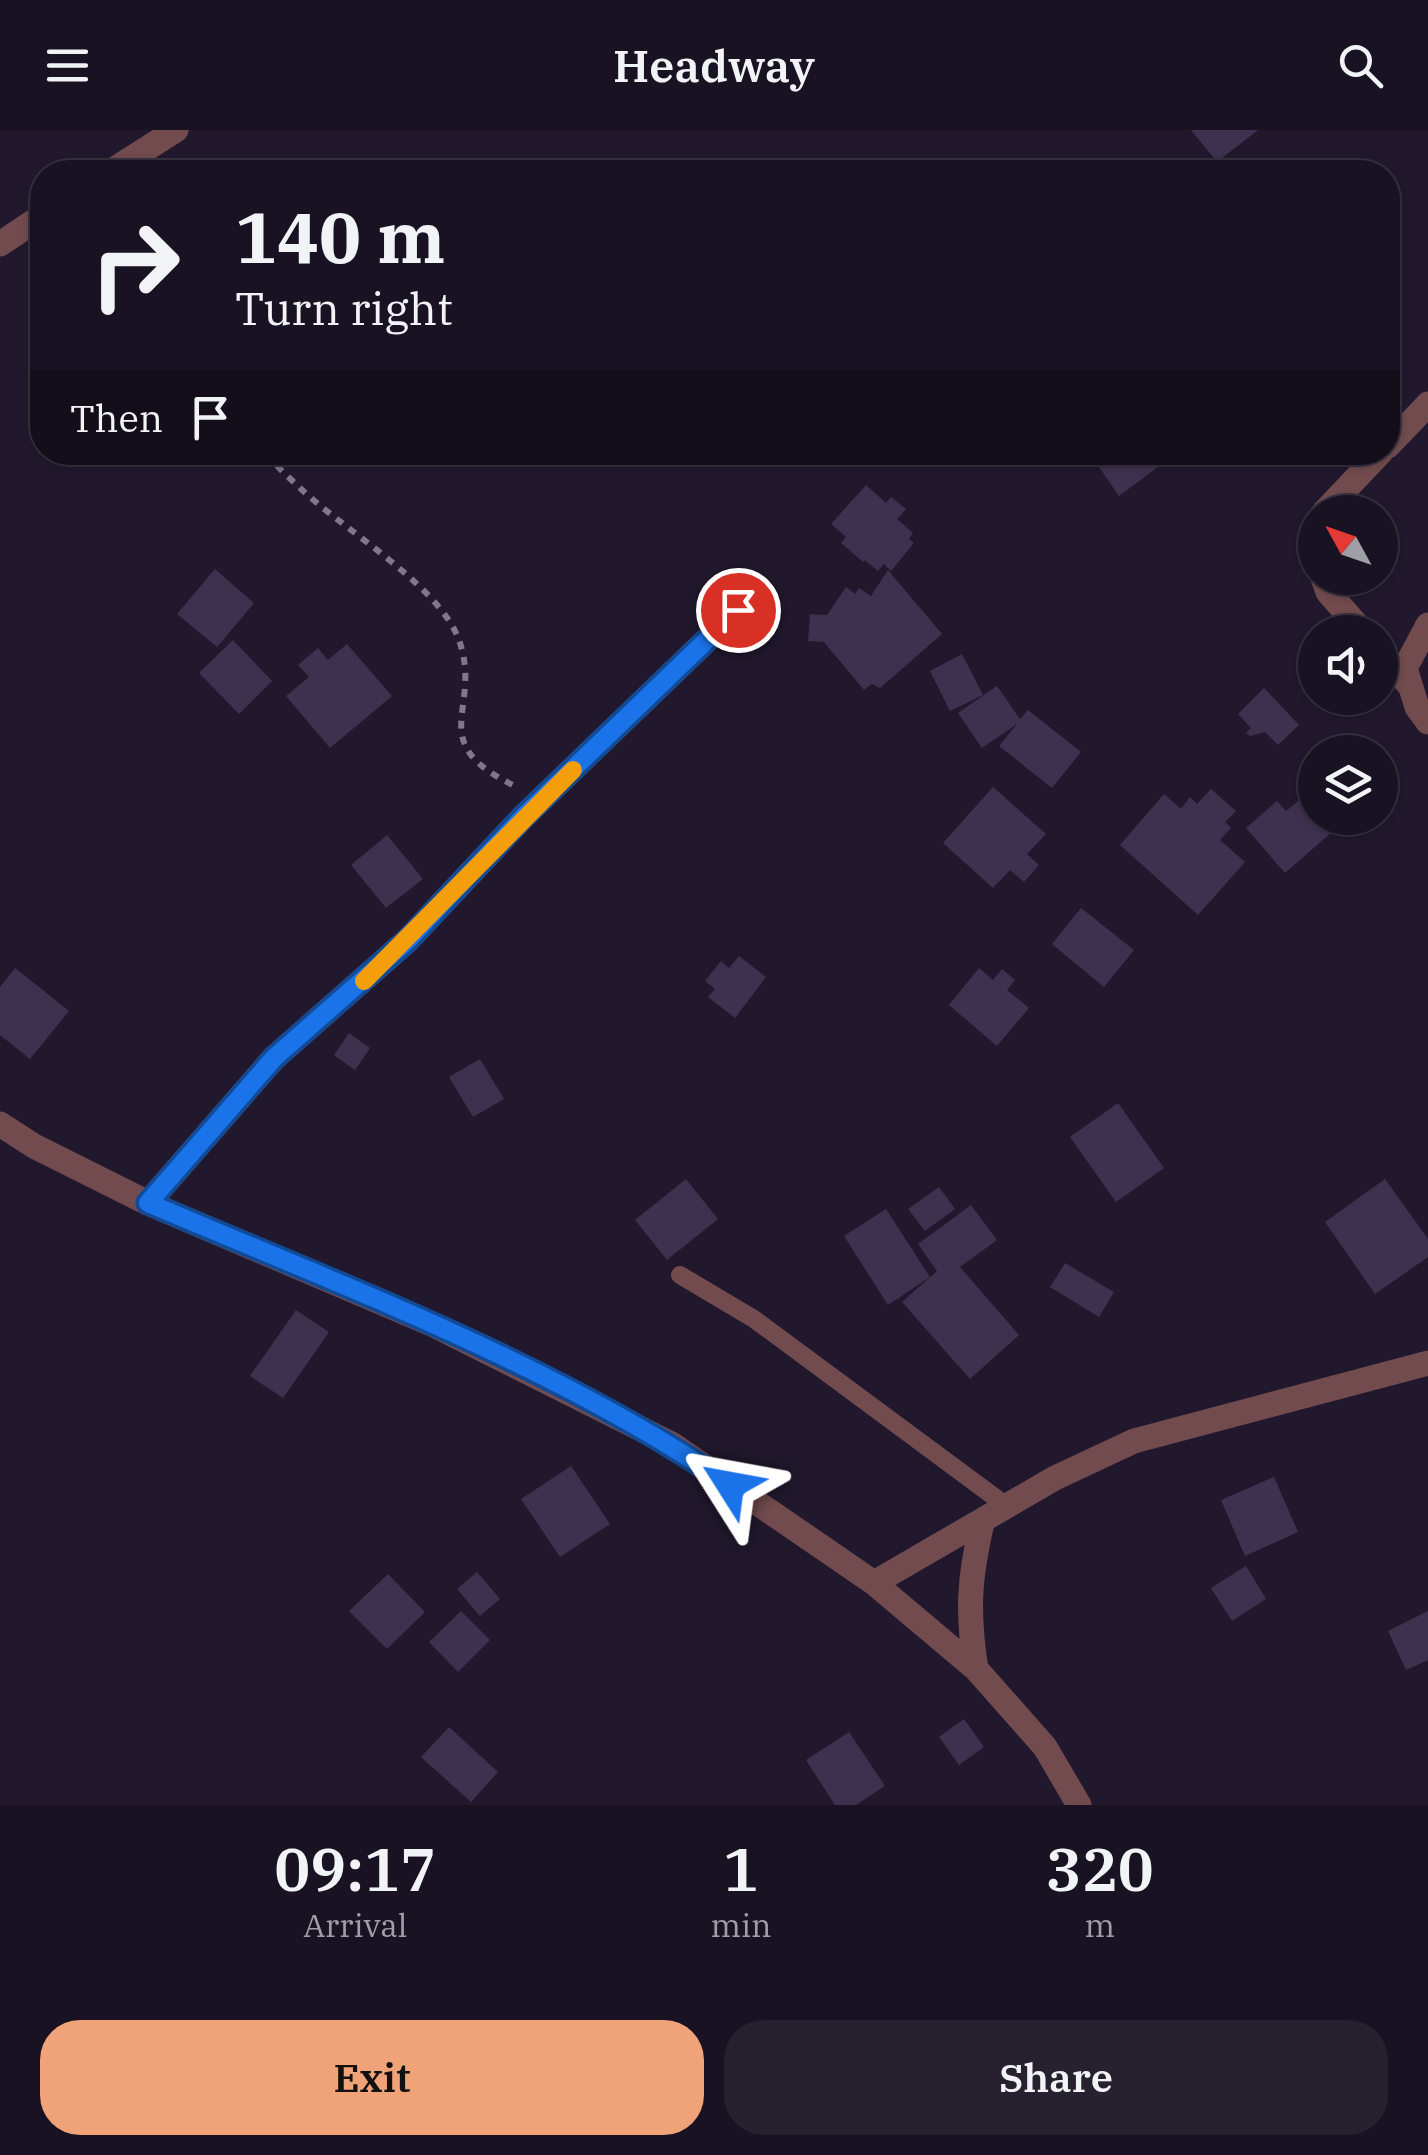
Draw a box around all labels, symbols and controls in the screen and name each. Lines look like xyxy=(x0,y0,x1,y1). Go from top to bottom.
text: Headway xyxy=(613,36,815,94)
icon: menu xyxy=(40,38,95,93)
icon: search xyxy=(1333,38,1388,93)
text: 140 m xyxy=(235,191,445,282)
icon: right xyxy=(70,200,200,330)
text: Turn right xyxy=(235,279,453,337)
icon: arrive xyxy=(183,390,238,445)
text: Then xyxy=(70,393,163,442)
north arrow xyxy=(1298,495,1398,595)
map controls xyxy=(1298,495,1398,835)
pin xyxy=(696,568,781,653)
icon: arrive xyxy=(711,583,766,638)
button: sound xyxy=(1298,615,1398,715)
button: layers xyxy=(1298,735,1398,835)
position arrow xyxy=(678,1433,782,1537)
text: 09:17 xyxy=(274,1829,436,1908)
text: 1 xyxy=(723,1829,759,1908)
text: 320 xyxy=(1046,1829,1154,1908)
text: Arrival xyxy=(303,1904,407,1946)
text: min xyxy=(710,1904,771,1946)
text: m xyxy=(1084,1904,1115,1946)
button: Exit xyxy=(40,2020,704,2135)
button: Share xyxy=(724,2020,1388,2135)

